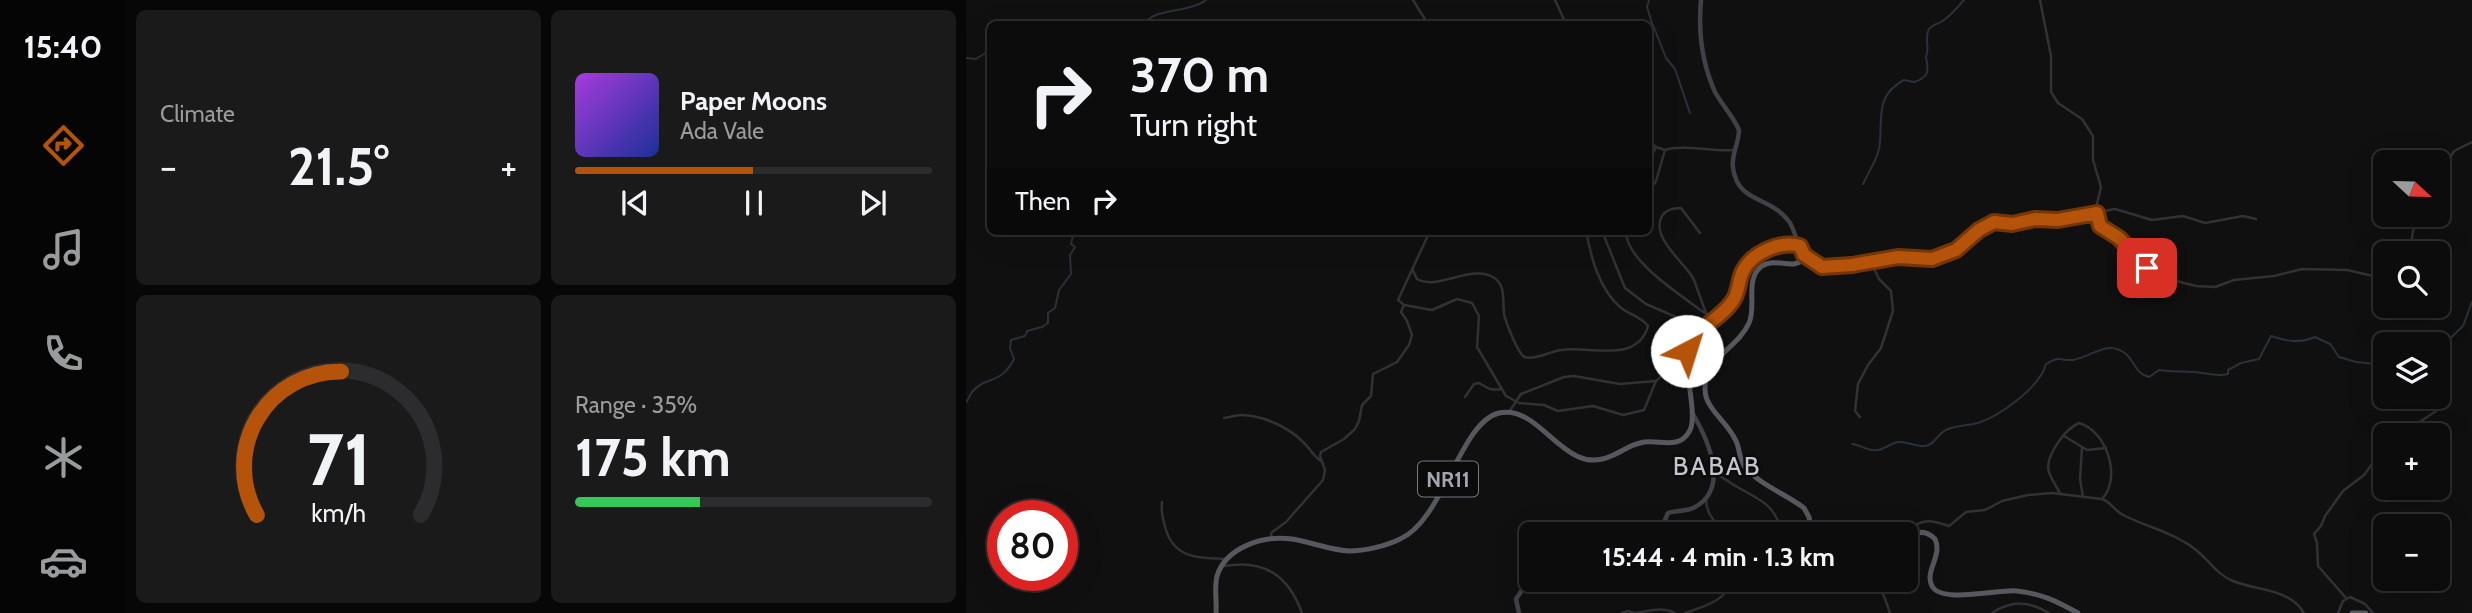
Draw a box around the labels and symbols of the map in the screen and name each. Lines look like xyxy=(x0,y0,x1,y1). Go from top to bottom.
north arrow xyxy=(2373,150,2450,228)
pin xyxy=(2117,238,2177,298)
position arrow xyxy=(1650,314,1724,388)
district label: BABAB xyxy=(1673,450,1761,482)
road number: NR11 xyxy=(1418,462,1478,496)
speed limit sign: 80 xyxy=(987,500,1078,591)

